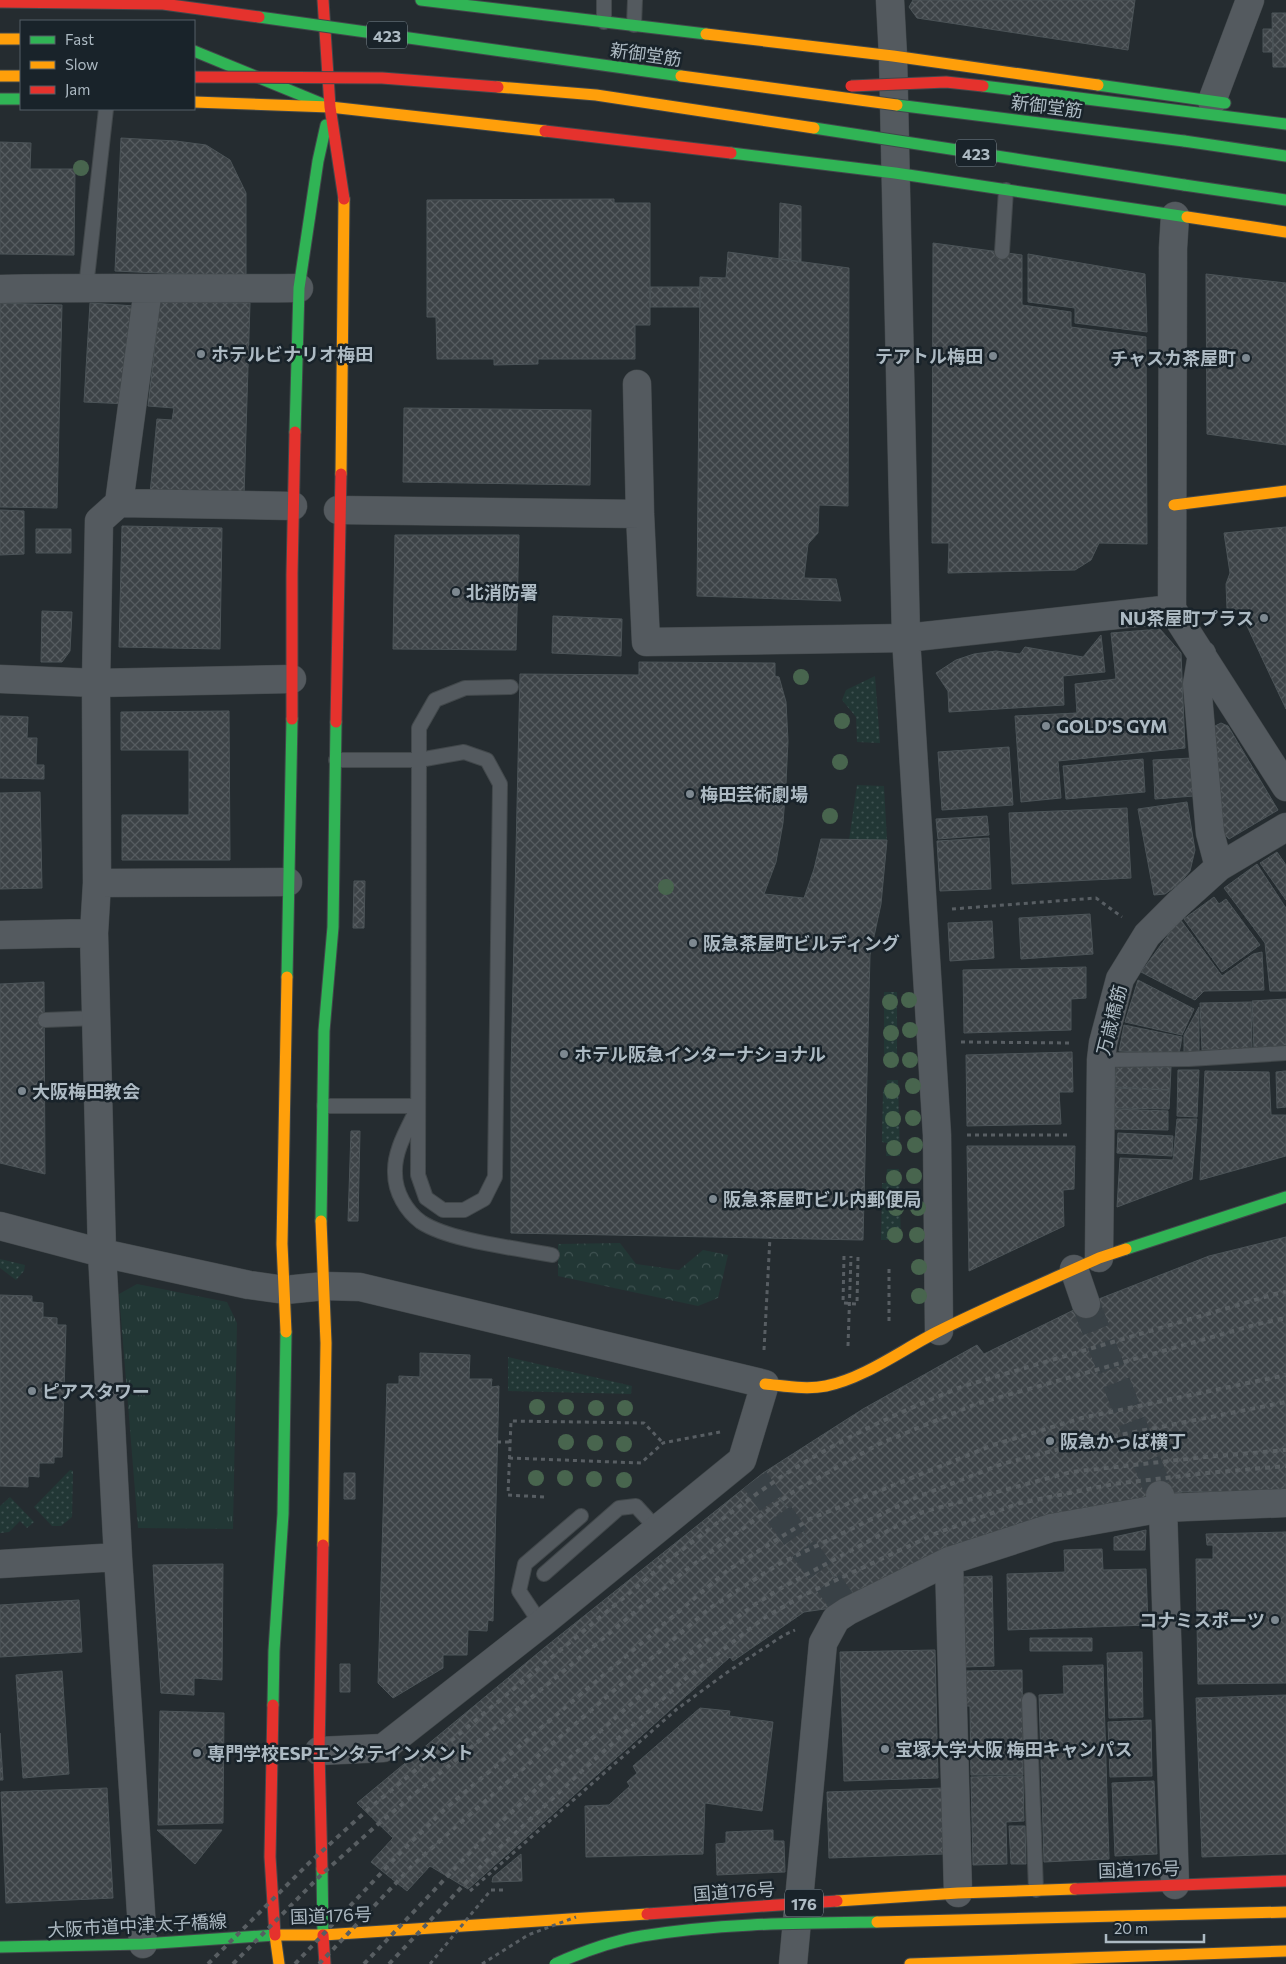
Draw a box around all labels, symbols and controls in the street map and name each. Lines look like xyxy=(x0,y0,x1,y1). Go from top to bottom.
legend xyxy=(20,20,195,110)
road number: 423 xyxy=(367,22,407,48)
text: Fast xyxy=(65,30,94,48)
street label: 新御堂筋 xyxy=(609,38,683,70)
text: Slow xyxy=(65,55,98,73)
text: Jam xyxy=(65,80,90,98)
street label: 新御堂筋 xyxy=(1010,91,1084,121)
road number: 423 xyxy=(956,140,996,167)
place label: ホテルビナリオ梅田 xyxy=(211,343,373,365)
place label: テアトル梅田 xyxy=(875,345,983,367)
place label: チャスカ茶屋町 xyxy=(1110,347,1236,369)
marker: ホテルビナリオ梅田 xyxy=(195,348,207,360)
marker: テアトル梅田 xyxy=(987,350,999,362)
marker: チャスカ茶屋町 xyxy=(1240,352,1252,364)
place label: 北消防署 xyxy=(466,581,538,603)
marker: 北消防署 xyxy=(450,586,462,598)
place label: NU茶屋町プラス xyxy=(1120,607,1254,629)
marker: NU茶屋町プラス xyxy=(1258,612,1270,624)
place label: GOLD’S GYM xyxy=(1056,715,1167,737)
marker: GOLD’S GYM xyxy=(1040,720,1052,732)
place label: 梅田芸術劇場 xyxy=(700,783,808,805)
marker: 梅田芸術劇場 xyxy=(684,788,696,800)
place label: 阪急茶屋町ビルディング xyxy=(703,932,900,954)
marker: 阪急茶屋町ビルディング xyxy=(687,937,699,949)
street label: 万歳橋筋 xyxy=(1092,982,1130,1058)
place label: ホテル阪急インターナショナル xyxy=(574,1043,826,1065)
marker: ホテル阪急インターナショナル xyxy=(558,1048,570,1060)
place label: 大阪梅田教会 xyxy=(32,1080,140,1102)
marker: 大阪梅田教会 xyxy=(16,1085,28,1097)
place label: 阪急茶屋町ビル内郵便局 xyxy=(723,1188,921,1210)
marker: 阪急茶屋町ビル内郵便局 xyxy=(707,1193,719,1205)
place label: ピアスタワー xyxy=(42,1380,150,1402)
marker: ピアスタワー xyxy=(26,1385,38,1397)
place label: 阪急かっぱ横丁 xyxy=(1060,1430,1186,1452)
marker: 阪急かっぱ横丁 xyxy=(1044,1435,1056,1447)
place label: コナミスポーツ xyxy=(1139,1609,1265,1631)
marker: コナミスポーツ xyxy=(1269,1614,1281,1626)
place label: 宝塚大学大阪 梅田キャンパス xyxy=(895,1738,1132,1760)
place label: 専門学校ESPエンタテインメント xyxy=(207,1742,474,1764)
marker: 宝塚大学大阪 梅田キャンパス xyxy=(879,1743,891,1755)
marker: 専門学校ESPエンタテインメント xyxy=(191,1747,203,1759)
street label: 国道176号 xyxy=(1098,1857,1180,1881)
street label: 国道176号 xyxy=(692,1877,776,1905)
road number: 176 xyxy=(785,1890,823,1916)
street label: 国道176号 xyxy=(290,1903,372,1927)
street label: 大阪市道中津太子橋線 xyxy=(47,1909,227,1941)
scale bar xyxy=(1106,1912,1204,1944)
text: 20 m xyxy=(1114,1919,1148,1937)

